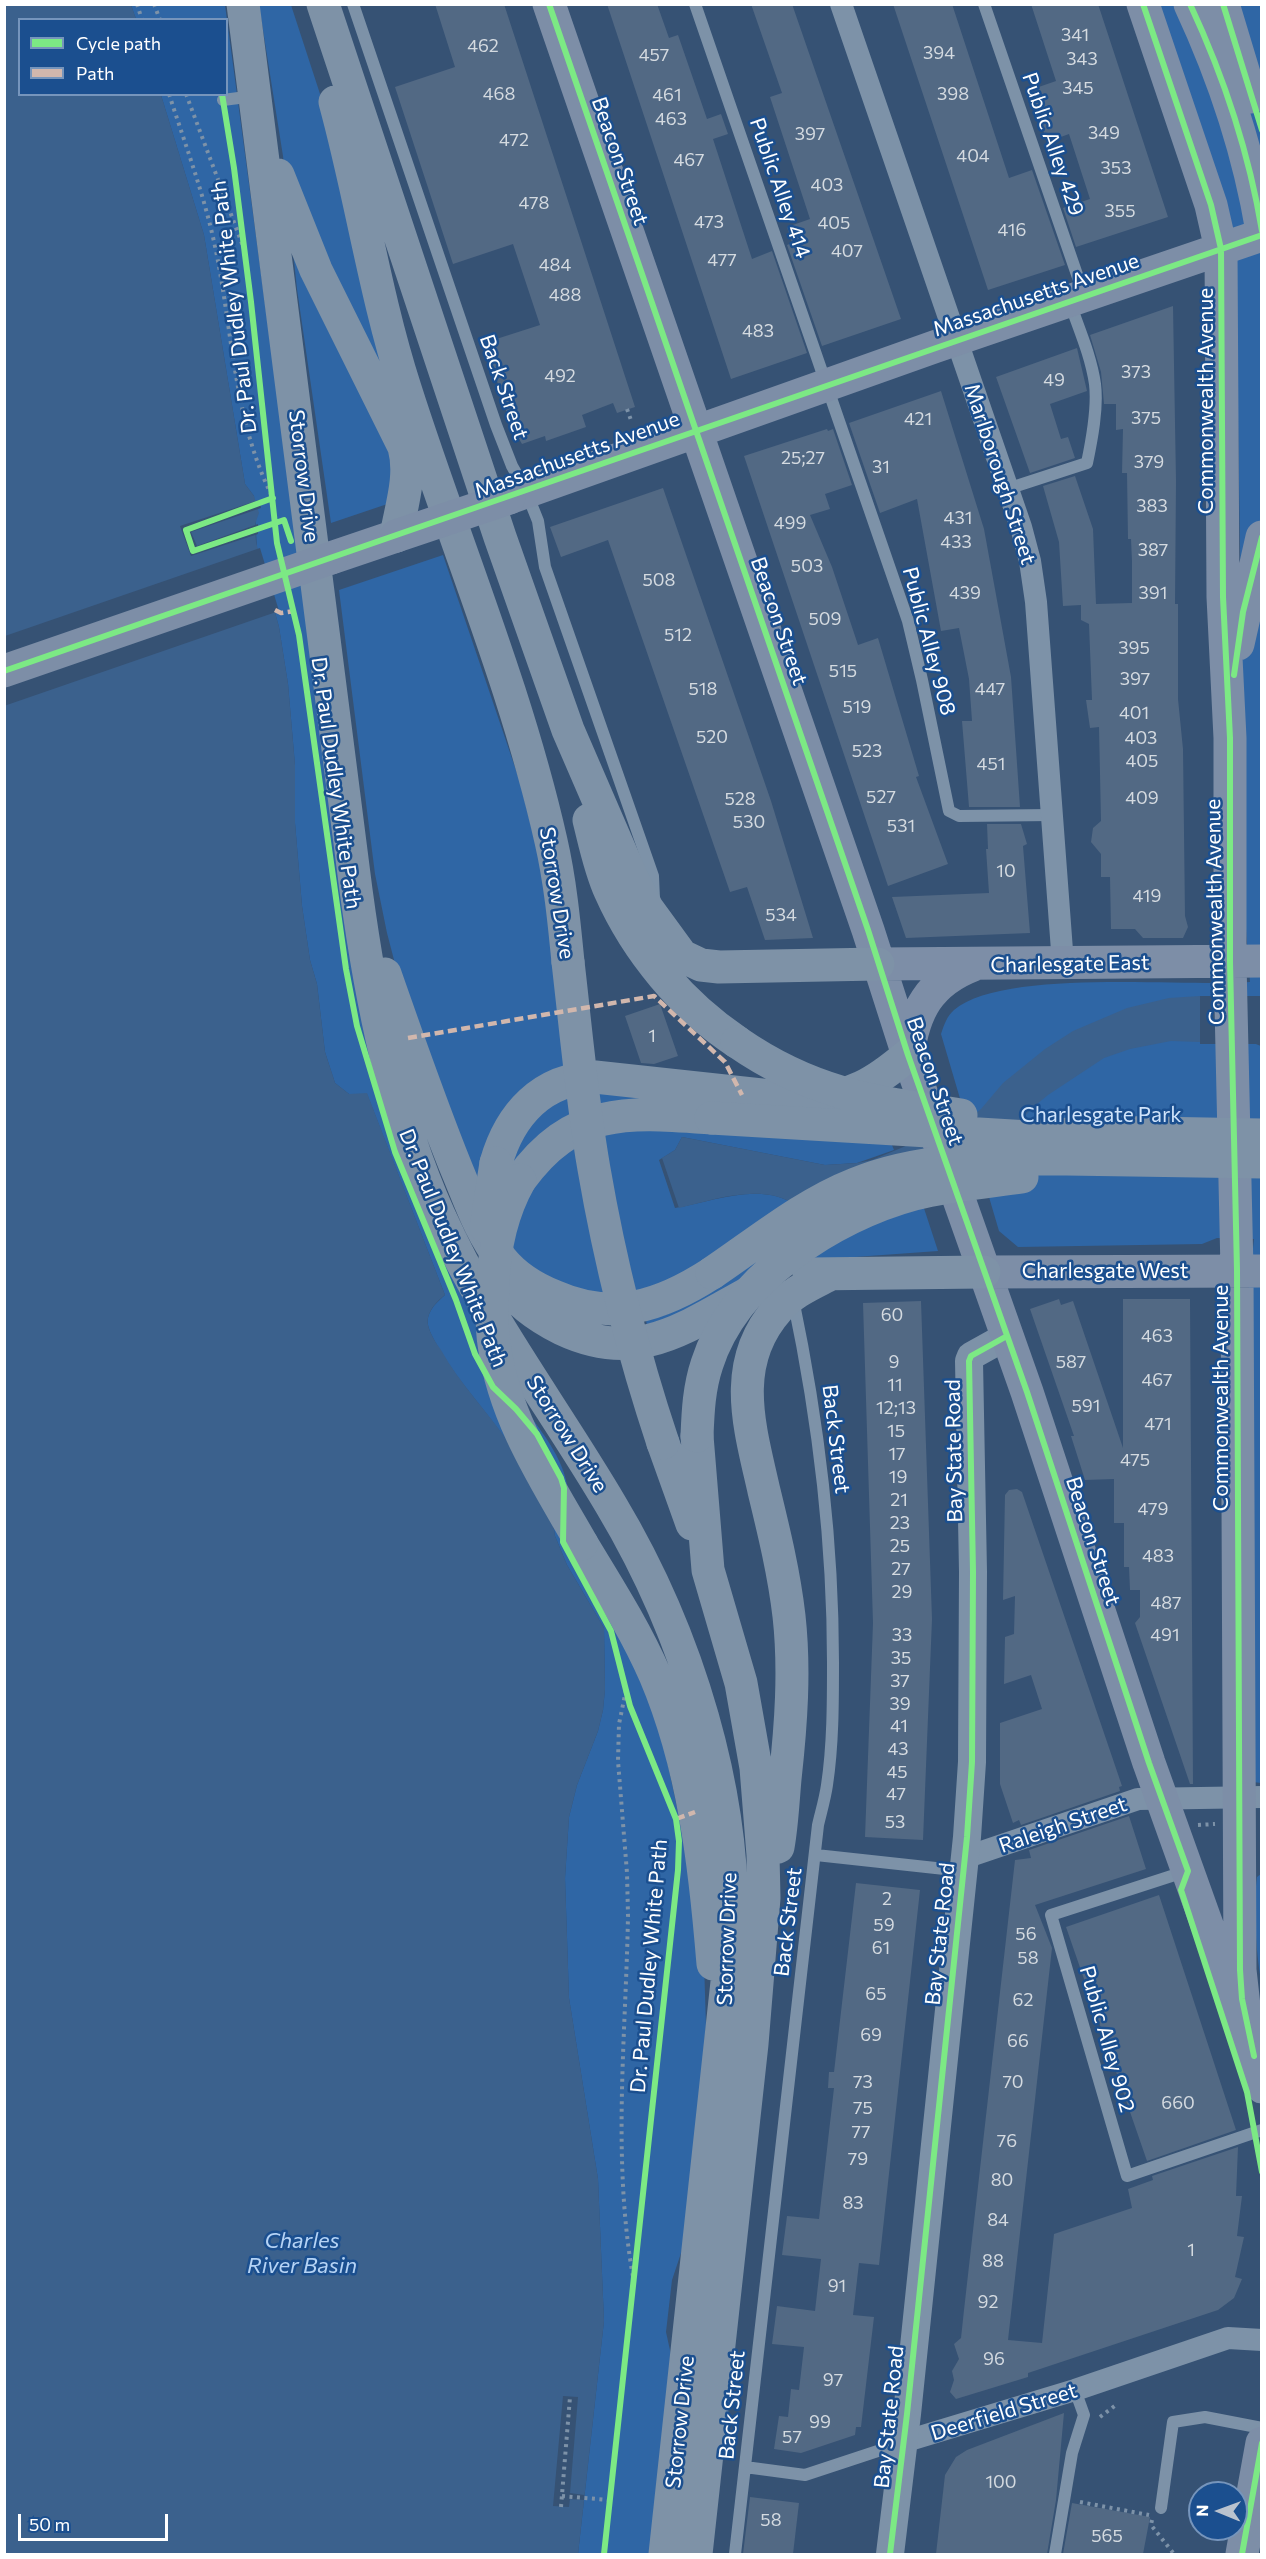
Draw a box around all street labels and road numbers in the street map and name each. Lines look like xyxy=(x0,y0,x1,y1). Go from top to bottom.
street label: Public Alley 429 xyxy=(1017,69,1089,219)
street label: Beacon Street xyxy=(586,94,654,228)
street label: Public Alley 414 xyxy=(744,114,816,262)
street label: Dr. Paul Dudley White Path xyxy=(206,179,262,435)
street label: Massachusetts Avenue xyxy=(930,248,1142,342)
street label: Commonwealth Avenue xyxy=(1193,288,1219,514)
street label: Back Street xyxy=(474,331,534,443)
street label: Marlborough Street xyxy=(959,380,1041,568)
street label: Massachusetts Avenue xyxy=(471,406,683,504)
street label: Storrow Drive xyxy=(283,408,325,544)
street label: Beacon Street xyxy=(745,554,813,688)
street label: Public Alley 908 xyxy=(897,564,961,718)
street label: Dr. Paul Dudley White Path xyxy=(306,655,366,911)
street label: Commonwealth Avenue xyxy=(1200,799,1230,1025)
street label: Storrow Drive xyxy=(534,825,580,961)
street label: Charlesgate East xyxy=(990,950,1150,978)
street label: Beacon Street xyxy=(901,1014,969,1148)
street label: Dr. Paul Dudley White Path xyxy=(394,1125,512,1371)
street label: Charlesgate West xyxy=(1022,1258,1188,1284)
street label: Commonwealth Avenue xyxy=(1208,1285,1234,1511)
street label: Storrow Drive xyxy=(521,1371,613,1497)
street label: Bay State Road xyxy=(940,1379,968,1523)
street label: Back Street xyxy=(817,1383,855,1495)
street label: Beacon Street xyxy=(1060,1473,1126,1609)
street label: Raleigh Street xyxy=(996,1791,1130,1859)
street label: Dr. Paul Dudley White Path xyxy=(625,1838,673,2094)
street label: Bay State Road xyxy=(920,1861,960,2007)
street label: Back Street xyxy=(769,1866,807,1978)
street label: Storrow Drive xyxy=(712,1872,742,2006)
street label: Public Alley 902 xyxy=(1074,1963,1140,2115)
street label: Bay State Road xyxy=(869,2344,909,2490)
street label: Back Street xyxy=(714,2349,750,2461)
street label: Storrow Drive xyxy=(661,2354,699,2490)
street label: Deerfield Street xyxy=(928,2378,1080,2446)

